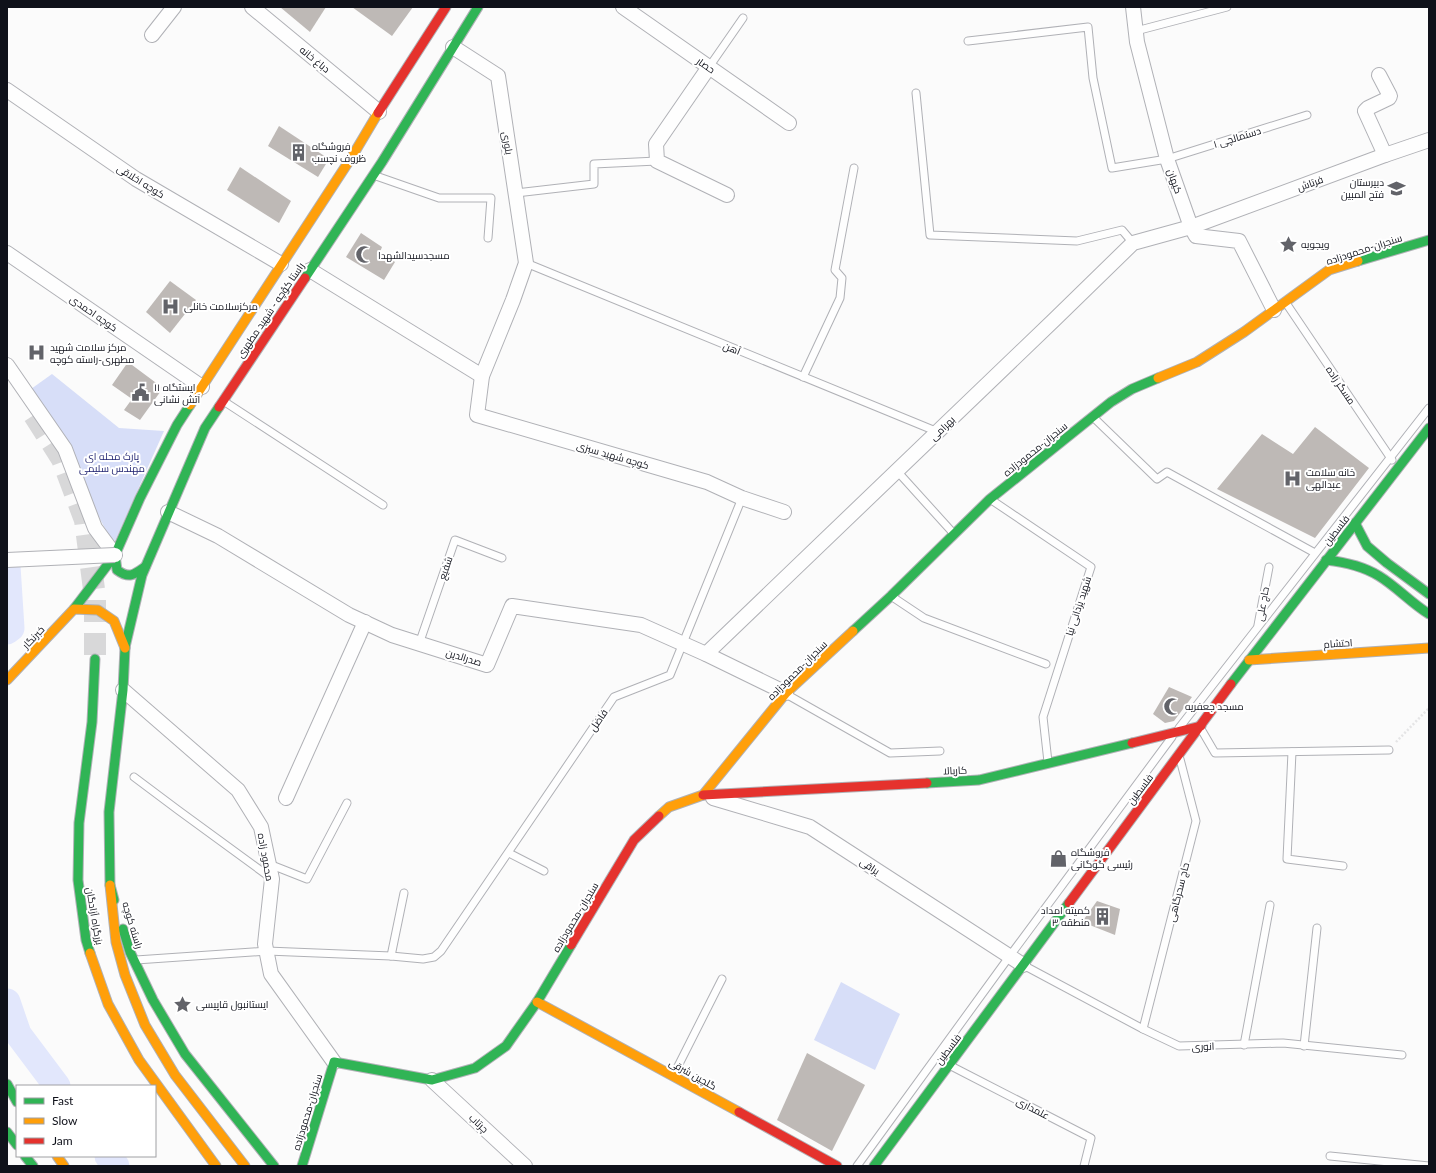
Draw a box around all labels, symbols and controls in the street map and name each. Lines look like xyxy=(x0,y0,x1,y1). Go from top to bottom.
street label: دباغ خانه xyxy=(297,43,333,76)
street label: حصار xyxy=(694,54,717,76)
street label: دستمالچی ۱ xyxy=(1212,124,1263,151)
street label: بلوری xyxy=(499,131,516,156)
place label: فروشگاه ظروف نچسب xyxy=(312,140,366,165)
building icon: فروشگاه ظروف نچسب xyxy=(289,142,309,162)
street label: کوچه اخلاقی xyxy=(114,162,167,201)
street label: کیهان xyxy=(1164,167,1185,195)
street label: فرتاش xyxy=(1295,173,1325,194)
place label: دبیرستان فتح المبین xyxy=(1341,176,1384,201)
school or university icon: دبیرستان فتح المبین xyxy=(1387,178,1407,198)
street label: سنجران-محمودزاده xyxy=(1325,231,1404,268)
place icon: ویجویه xyxy=(1278,234,1298,254)
place label: ویجویه xyxy=(1301,238,1329,250)
mosque icon: مسجدسیدالشهدا xyxy=(355,245,375,265)
place label: مسجدسیدالشهدا xyxy=(378,249,450,262)
street label: راستا کؤچه - شهید مطهری xyxy=(234,260,307,361)
street label: کوچه احمدی xyxy=(67,292,120,335)
hospital icon: مرکزسلامت خانلی xyxy=(161,296,181,316)
place label: مرکزسلامت خانلی xyxy=(184,300,258,313)
street label: آهن xyxy=(721,339,743,358)
place label: مرکز سلامت شهید مطهری-راسته کوچه xyxy=(50,341,134,366)
hospital icon: مرکز سلامت شهید مطهری-راسته کوچه xyxy=(27,343,47,363)
street label: مسگر زاده xyxy=(1324,364,1358,406)
place label: ایستگاه ۱۱ آتش نشانی xyxy=(154,381,200,406)
public building icon: ایستگاه ۱۱ آتش نشانی xyxy=(131,383,151,403)
street label: بهرامی xyxy=(927,413,958,444)
street label: سنجران-محمودزاده xyxy=(1000,419,1070,479)
street label: کوچه شهید سبزی xyxy=(575,439,651,472)
park label: پارک محله ای مهندس سلیمی xyxy=(79,450,145,475)
place label: خانه سلامت عبدالهی xyxy=(1306,466,1355,491)
hospital icon: خانه سلامت عبدالهی xyxy=(1283,468,1303,488)
street label: فلسطین xyxy=(1320,512,1352,548)
street label: شفیع xyxy=(435,555,456,582)
street label: شهید یزدانی نیا xyxy=(1063,575,1094,637)
street label: حاج علی xyxy=(1253,586,1272,622)
street label: خبرنگار xyxy=(19,623,47,652)
street label: احتشام xyxy=(1323,636,1353,652)
street label: سنجران-محمودزاده xyxy=(765,638,830,703)
street label: صدرالدین xyxy=(444,646,483,669)
mosque icon: مسجد جعفریه xyxy=(1162,696,1182,716)
place label: مسجد جعفریه xyxy=(1185,700,1244,712)
street label: فاضل xyxy=(586,707,611,734)
street label: کاربالا xyxy=(943,763,967,777)
street label: فلسطین xyxy=(1125,771,1156,807)
street label: محمود زاده xyxy=(256,832,276,882)
place label: فروشگاه رئیسی گوگانی xyxy=(1071,846,1133,871)
shop icon: فروشگاه رئیسی گوگانی xyxy=(1048,848,1068,868)
street label: یراقی xyxy=(857,855,882,878)
street label: حاج سحرگاهی xyxy=(1165,861,1192,923)
street label: سنجران-محمودزاده xyxy=(549,880,601,955)
street label: بزرگراه آزادگان xyxy=(83,886,106,946)
street label: راسته کوچه xyxy=(119,900,146,950)
place label: کمیته امداد منطقه ۳ xyxy=(1041,904,1090,928)
building icon: کمیته امداد منطقه ۳ xyxy=(1093,906,1113,926)
place icon: ایستانبول قاپیسی xyxy=(173,994,193,1014)
place label: ایستانبول قاپیسی xyxy=(196,998,269,1011)
street label: فلسطین xyxy=(933,1031,964,1067)
street label: انوری xyxy=(1191,1040,1215,1053)
street label: گلچین شرقی xyxy=(667,1056,719,1093)
street label: سنجران-محمودزاده xyxy=(290,1072,325,1152)
legend xyxy=(16,1085,156,1157)
text: Fast xyxy=(52,1093,74,1108)
street label: علمداری xyxy=(1014,1095,1052,1122)
street label: چرتاب xyxy=(466,1111,491,1136)
text: Slow xyxy=(52,1113,78,1128)
text: Jam xyxy=(52,1133,73,1148)

